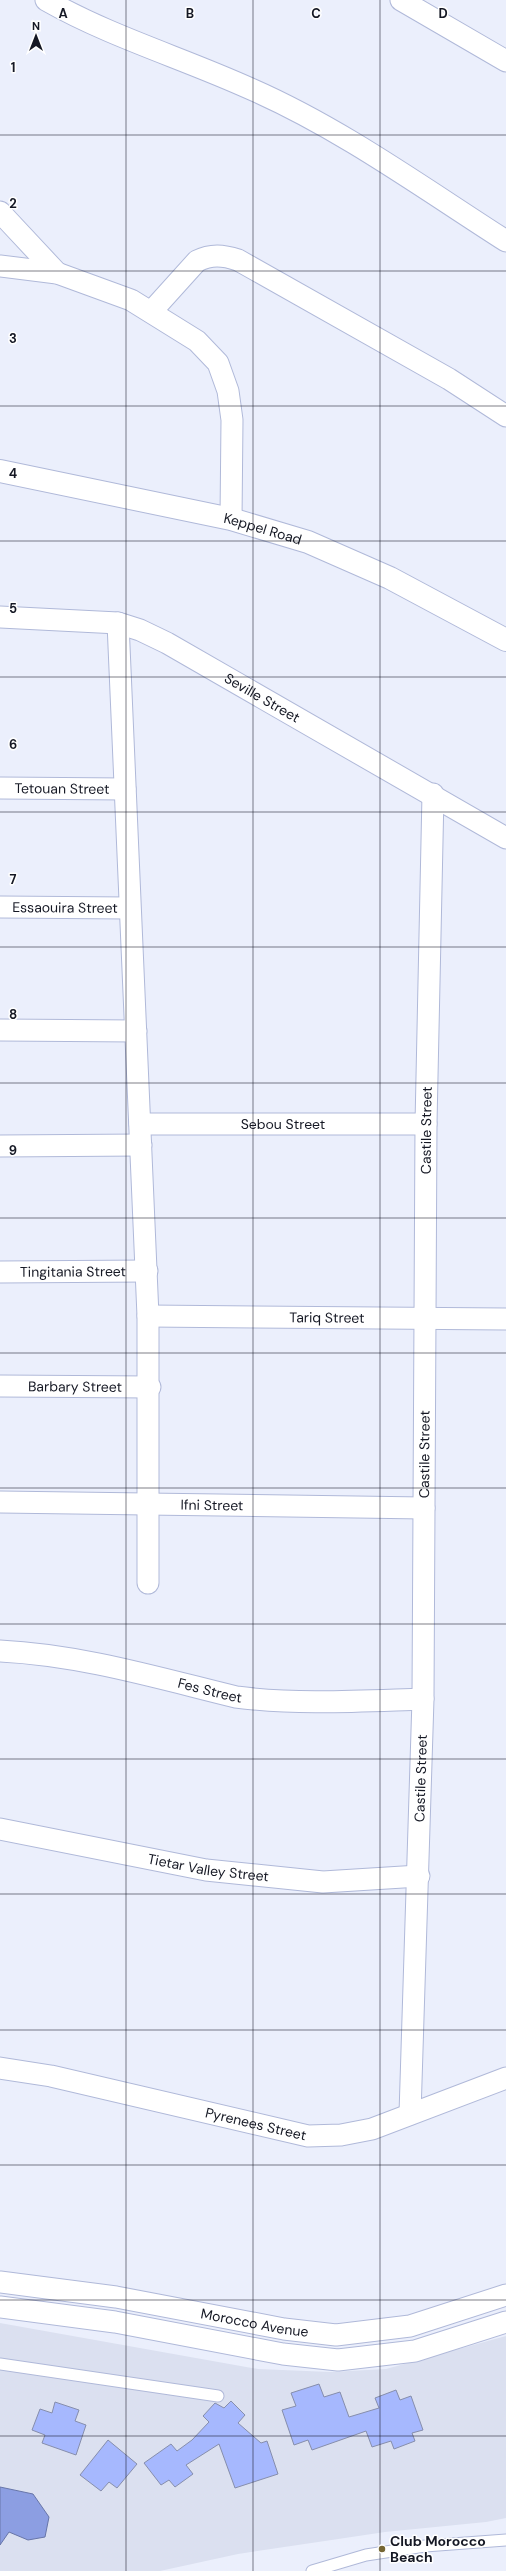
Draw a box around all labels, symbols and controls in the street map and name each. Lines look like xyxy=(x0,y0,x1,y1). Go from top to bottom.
text: A xyxy=(58,5,68,22)
text: B xyxy=(186,5,194,22)
text: C xyxy=(311,5,321,22)
text: D xyxy=(438,5,448,22)
north arrow xyxy=(16,16,56,56)
text: N xyxy=(32,19,40,33)
text: 1 xyxy=(11,59,15,76)
text: 2 xyxy=(9,195,17,212)
text: 3 xyxy=(9,330,17,347)
text: 4 xyxy=(9,465,17,482)
street label: Keppel Road xyxy=(222,509,304,549)
text: 5 xyxy=(9,600,17,617)
street label: Seville Street xyxy=(221,669,303,727)
text: 6 xyxy=(9,736,17,753)
street label: Tetouan Street xyxy=(14,779,110,798)
text: 7 xyxy=(10,871,17,888)
street label: Essaouira Street xyxy=(12,898,118,917)
text: 8 xyxy=(9,1006,17,1023)
street label: Castile Street xyxy=(417,1086,436,1174)
street label: Sebou Street xyxy=(241,1115,325,1133)
text: 9 xyxy=(9,1142,17,1159)
street label: Tingitania Street xyxy=(20,1262,126,1281)
street label: Tariq Street xyxy=(289,1308,365,1327)
street label: Barbary Street xyxy=(28,1377,122,1396)
street label: Castile Street xyxy=(415,1410,434,1498)
street label: Ifni Street xyxy=(180,1496,244,1514)
street label: Fes Street xyxy=(176,1674,243,1707)
street label: Castile Street xyxy=(410,1734,431,1822)
street label: Tietar Valley Street xyxy=(146,1850,270,1885)
street label: Pyrenees Street xyxy=(204,2103,308,2144)
street label: Morocco Avenue xyxy=(199,2304,309,2341)
place label: Club Morocco Beach xyxy=(390,2532,486,2566)
marker: Club Morocco Beach xyxy=(377,2544,387,2554)

